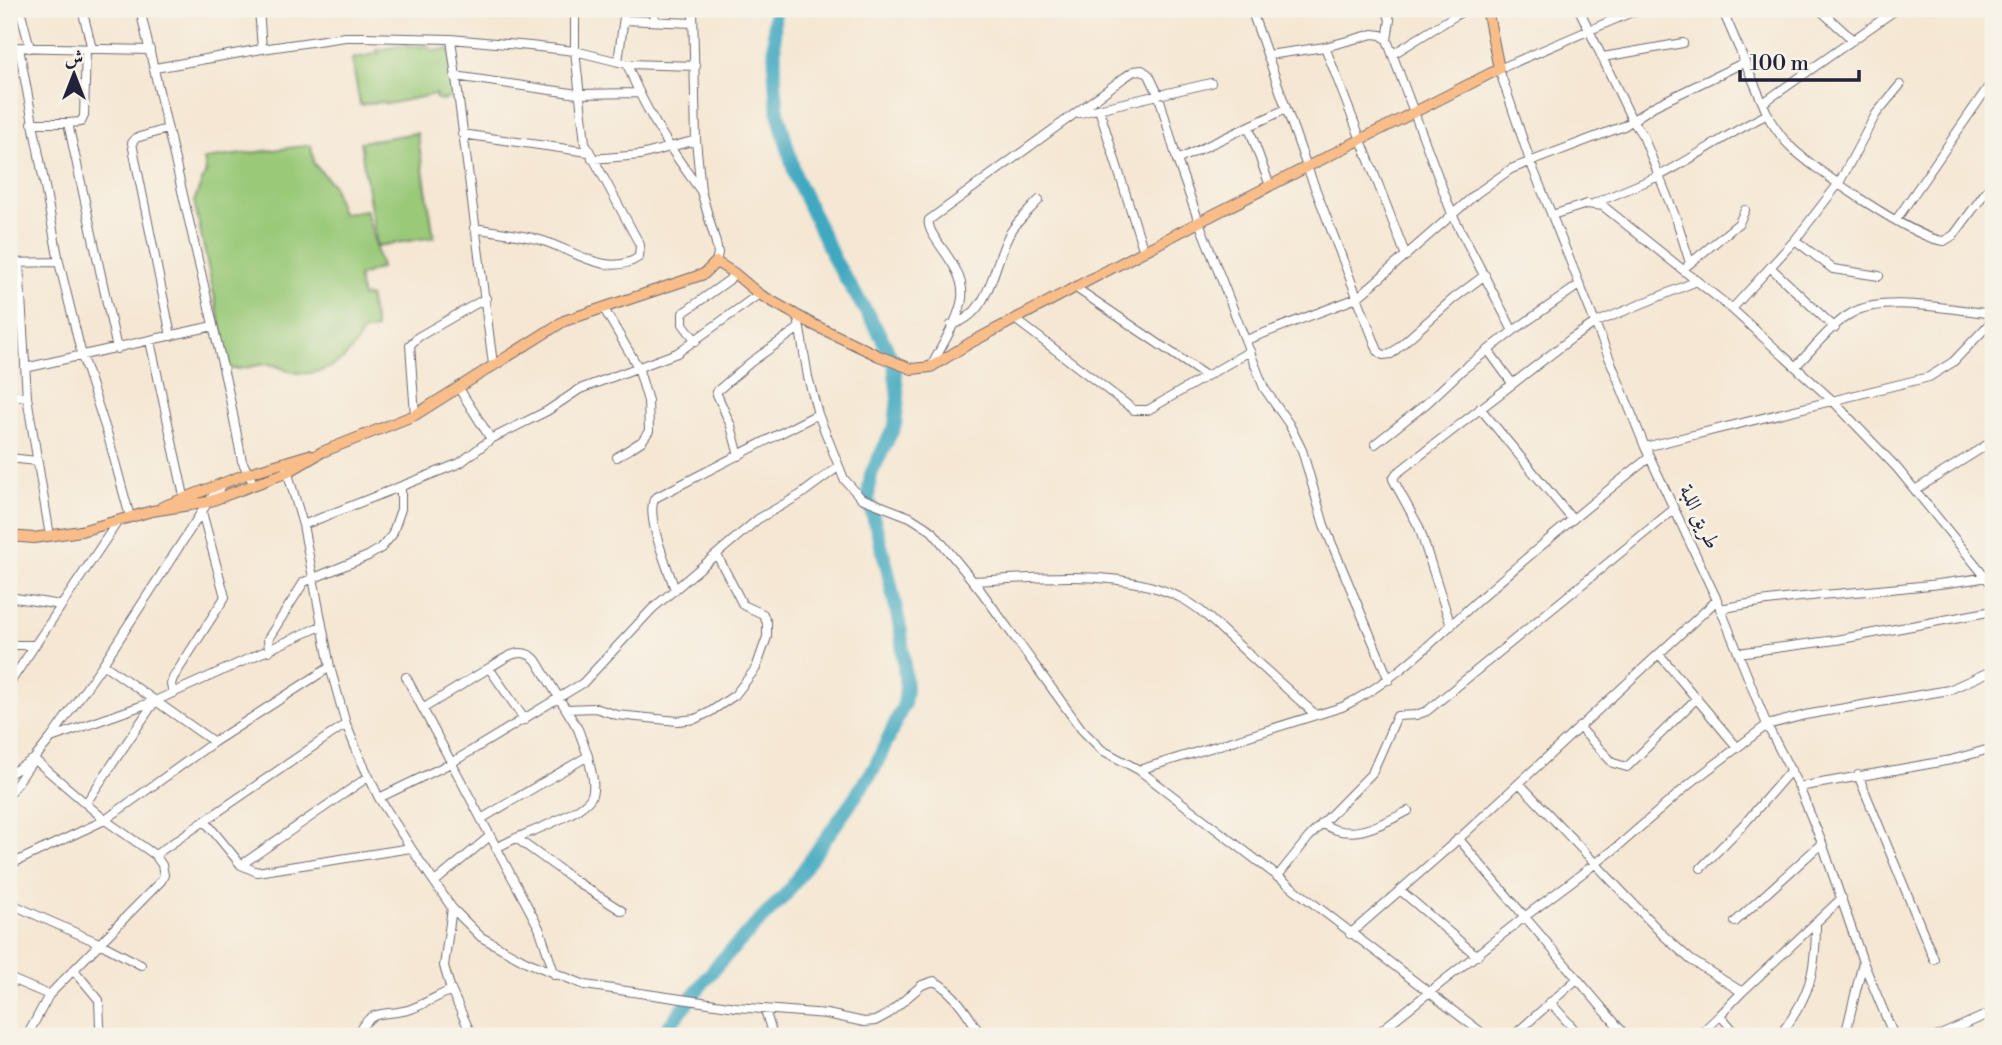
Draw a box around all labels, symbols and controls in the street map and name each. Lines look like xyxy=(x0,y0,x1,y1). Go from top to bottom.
north arrow xyxy=(38,38,108,108)
scale bar xyxy=(1740,38,1858,82)
text: ش xyxy=(65,46,83,70)
text: 100 m xyxy=(1750,51,1809,77)
street label: طريق اللبة xyxy=(1673,481,1725,553)

